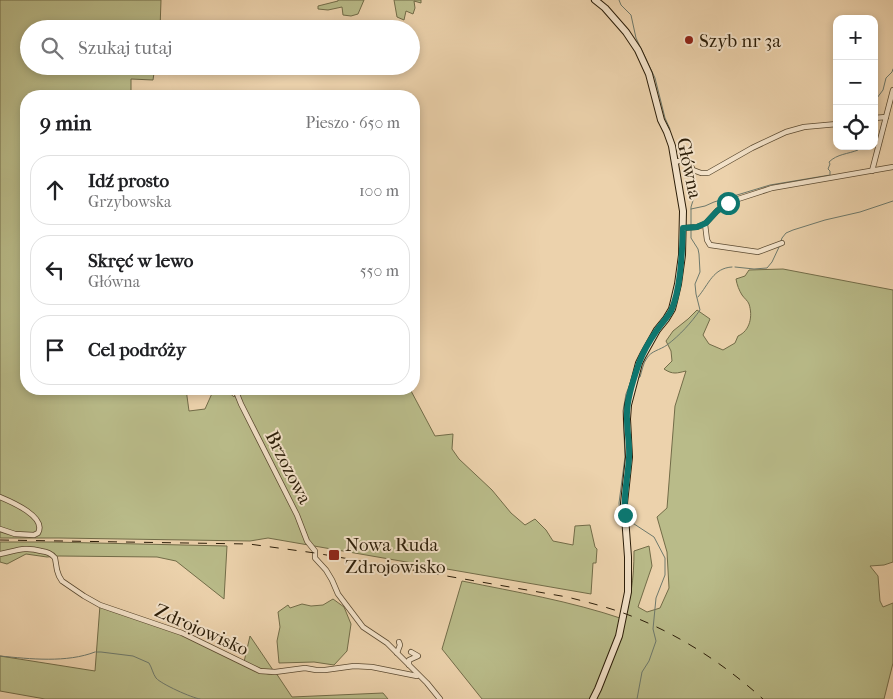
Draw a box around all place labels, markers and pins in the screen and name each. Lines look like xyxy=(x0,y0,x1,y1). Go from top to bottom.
place label: Szyb nr 3a xyxy=(699,30,781,52)
marker: Szyb nr 3a xyxy=(683,34,695,46)
place label: Nowa Ruda Zdrojowisko xyxy=(345,534,446,578)
marker: Nowa Ruda Zdrojowisko xyxy=(327,548,341,562)

